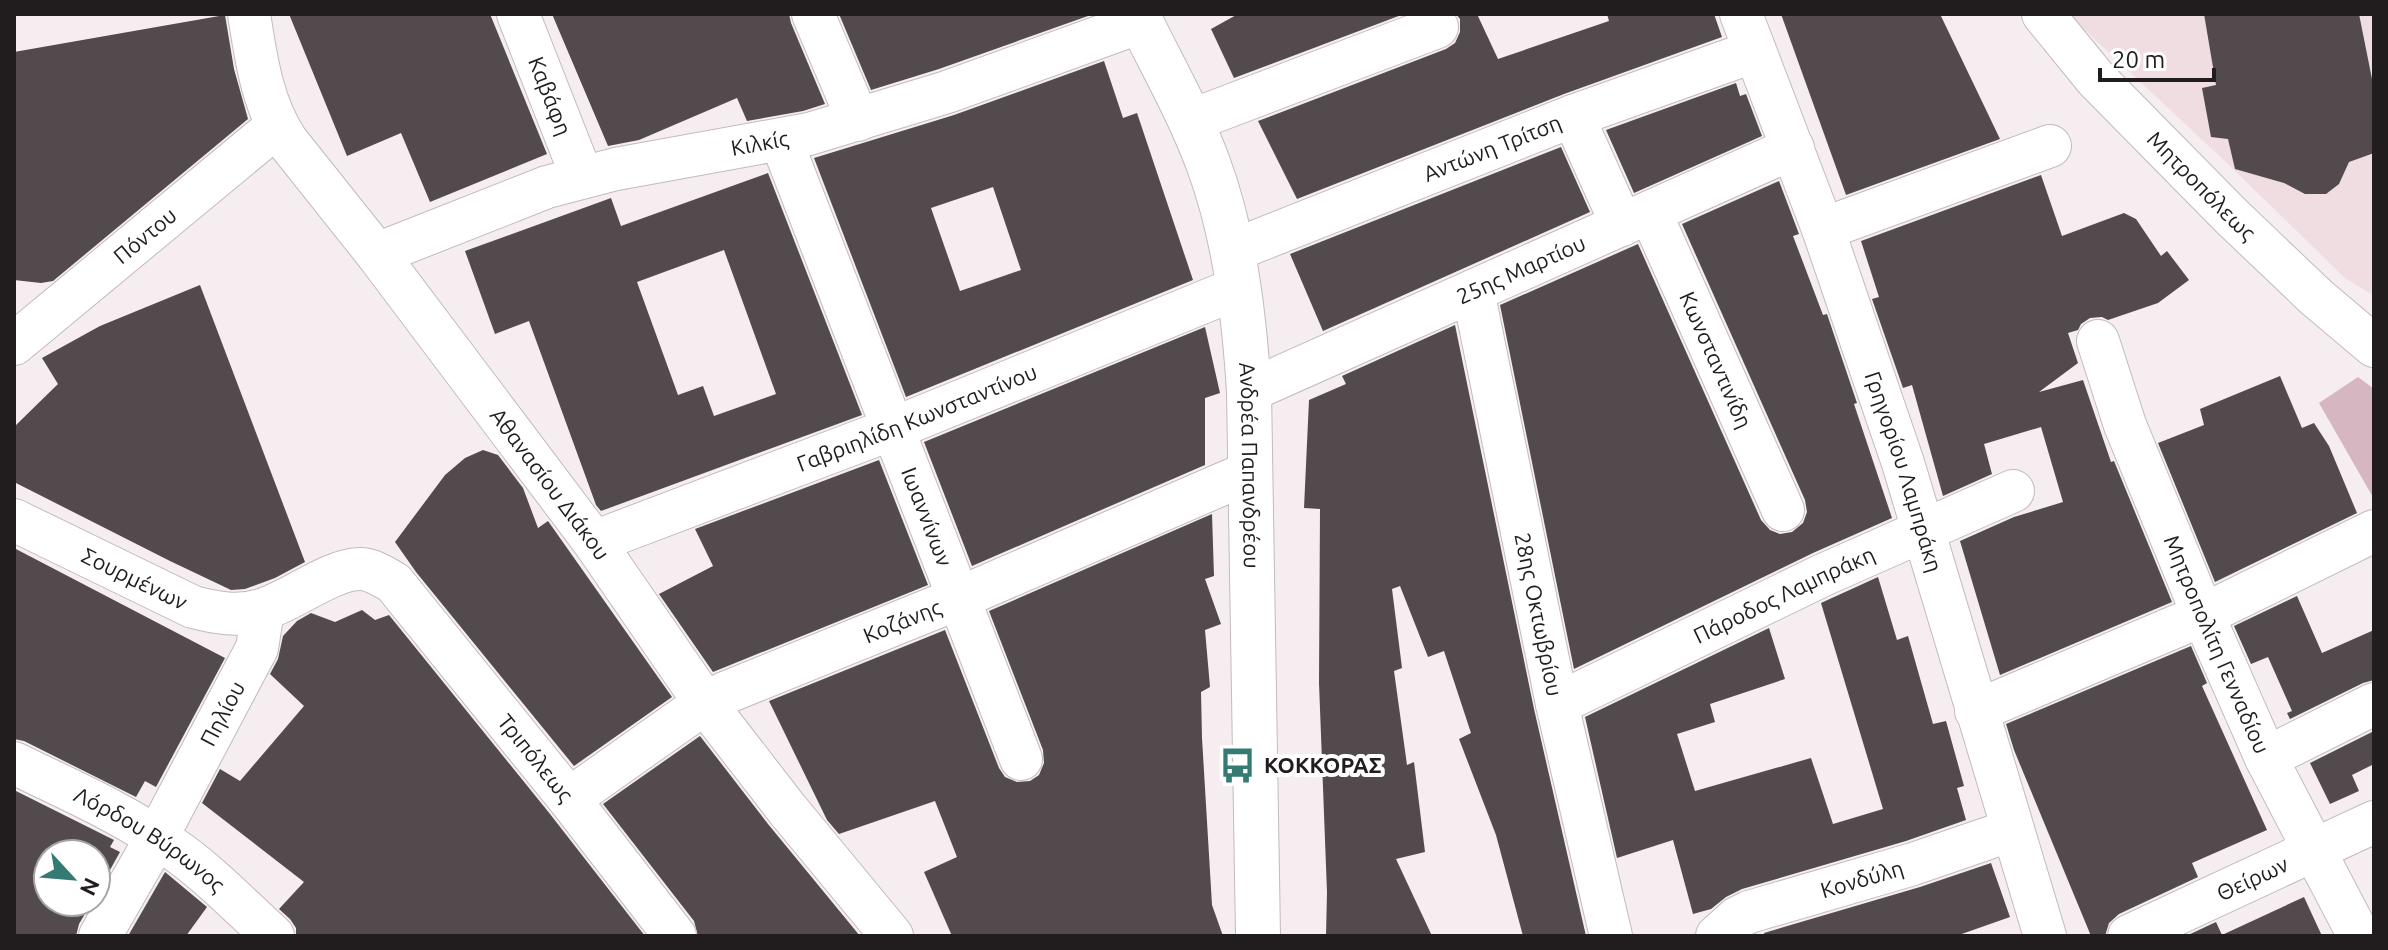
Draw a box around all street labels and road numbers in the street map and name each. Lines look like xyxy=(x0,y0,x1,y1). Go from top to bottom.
street label: Καβάφη xyxy=(524,53,577,139)
street label: Αντώνη Τρίτση xyxy=(1420,109,1565,186)
street label: Κιλκίς xyxy=(729,125,790,160)
street label: Μητροπόλεως xyxy=(2143,126,2261,246)
street label: Πόντου xyxy=(108,202,181,268)
street label: 25ης Μαρτίου xyxy=(1453,229,1589,309)
street label: Κωνσταντινίδη xyxy=(1675,288,1758,432)
street label: Γαβριηλίδη Κωνσταντίνου xyxy=(793,358,1040,476)
street label: Ανδρέα Παπανδρέου xyxy=(1235,361,1265,569)
street label: Γρηγορίου Λαμπράκη xyxy=(1861,368,1948,575)
street label: Αθανασίου Διάκου xyxy=(486,403,615,564)
street label: Ιωαννίνων xyxy=(897,463,958,570)
street label: 28ης Οκτωβρίου xyxy=(1510,530,1568,698)
street label: Μητροπολίτη Γενναδίου xyxy=(2160,531,2275,757)
street label: Πάροδος Λαμπράκη xyxy=(1689,541,1878,648)
street label: Σουρμένων xyxy=(78,542,192,614)
street label: Κοζάνης xyxy=(859,594,945,648)
street label: Πηλίου xyxy=(195,677,249,750)
street label: Τριπόλεως xyxy=(493,709,579,807)
street label: Λόρδου Βύρωνος xyxy=(71,781,230,897)
street label: Θείρων xyxy=(2212,851,2292,906)
street label: Κονδύλη xyxy=(1817,854,1906,902)

